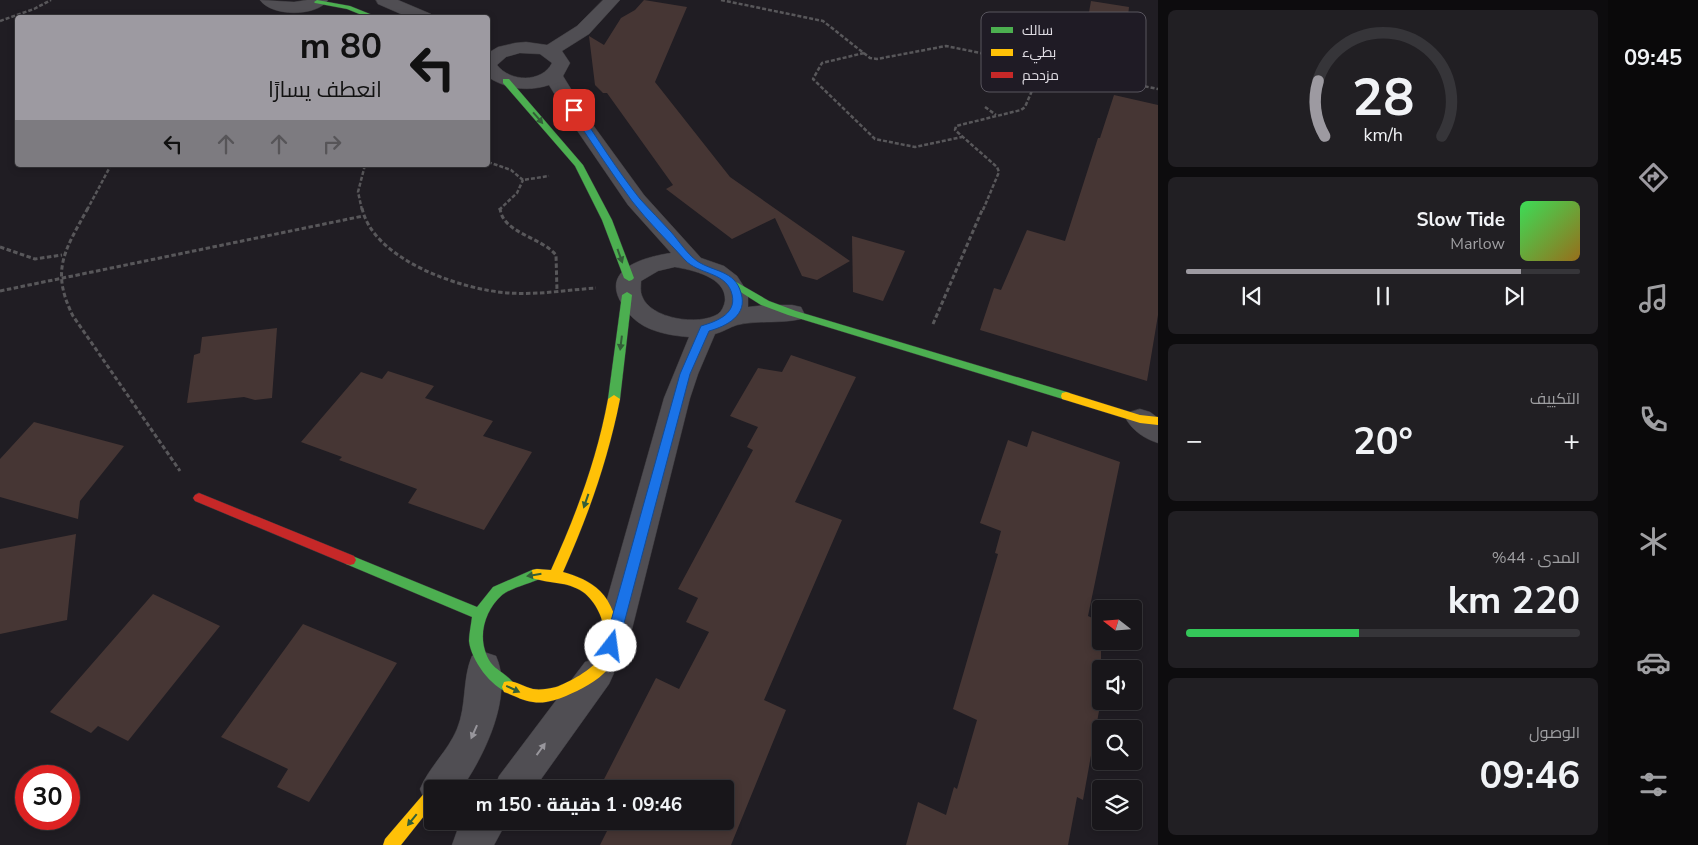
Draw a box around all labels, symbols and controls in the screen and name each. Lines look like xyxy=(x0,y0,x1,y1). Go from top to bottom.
legend xyxy=(981,12,1146,92)
text: سالك xyxy=(1022,21,1053,40)
text: 80 m xyxy=(300,23,382,70)
icon: left xyxy=(400,35,465,100)
text: بطيء xyxy=(1022,43,1056,64)
text: 09:45 xyxy=(1624,43,1682,73)
text: 28 xyxy=(1352,62,1414,133)
text: مزدحم xyxy=(1022,66,1059,85)
text: انعطف يسارًا xyxy=(268,75,382,105)
pin xyxy=(553,89,595,131)
icon: arrive xyxy=(560,96,588,124)
one-way arrow xyxy=(533,111,544,124)
text: km/h xyxy=(1363,123,1403,147)
icon: left xyxy=(159,130,187,158)
icon: ahead xyxy=(212,130,240,158)
icon: ahead xyxy=(265,130,293,158)
icon: right xyxy=(318,130,346,158)
icon: directions xyxy=(1636,160,1671,195)
text: Slow Tide xyxy=(1417,207,1505,233)
text: Marlow xyxy=(1450,233,1505,255)
one-way arrow xyxy=(616,249,624,264)
icon: music xyxy=(1636,281,1671,316)
icon: previous xyxy=(1238,282,1266,310)
icon: pause xyxy=(1369,282,1397,310)
icon: next xyxy=(1500,282,1528,310)
one-way arrow xyxy=(616,335,624,351)
text: التكييف xyxy=(1530,388,1580,410)
icon: phone xyxy=(1636,402,1671,437)
text: 20° xyxy=(1353,416,1413,467)
text: − xyxy=(1186,422,1203,460)
text: + xyxy=(1563,422,1580,460)
one-way arrow xyxy=(582,494,590,509)
icon: climate xyxy=(1636,524,1671,559)
text: المدى · 44% xyxy=(1492,547,1580,569)
one-way arrow xyxy=(526,572,542,580)
text: 220 km xyxy=(1448,575,1580,626)
north arrow xyxy=(1092,600,1142,650)
map controls xyxy=(1092,600,1142,830)
position arrow xyxy=(584,619,636,671)
icon: car xyxy=(1636,645,1671,680)
button: sound xyxy=(1092,660,1142,710)
one-way arrow xyxy=(506,686,520,694)
button: search xyxy=(1092,720,1142,770)
text: الوصول xyxy=(1529,722,1580,744)
one-way arrow xyxy=(470,725,478,739)
one-way arrow xyxy=(536,742,546,756)
text: 09:46 xyxy=(1479,750,1580,801)
speed limit sign: 30 xyxy=(15,765,80,830)
icon: filters xyxy=(1636,767,1671,802)
button: layers xyxy=(1092,780,1142,830)
text: 09:46 · 1 دقيقة · 150 m xyxy=(476,792,682,818)
one-way arrow xyxy=(406,813,417,826)

